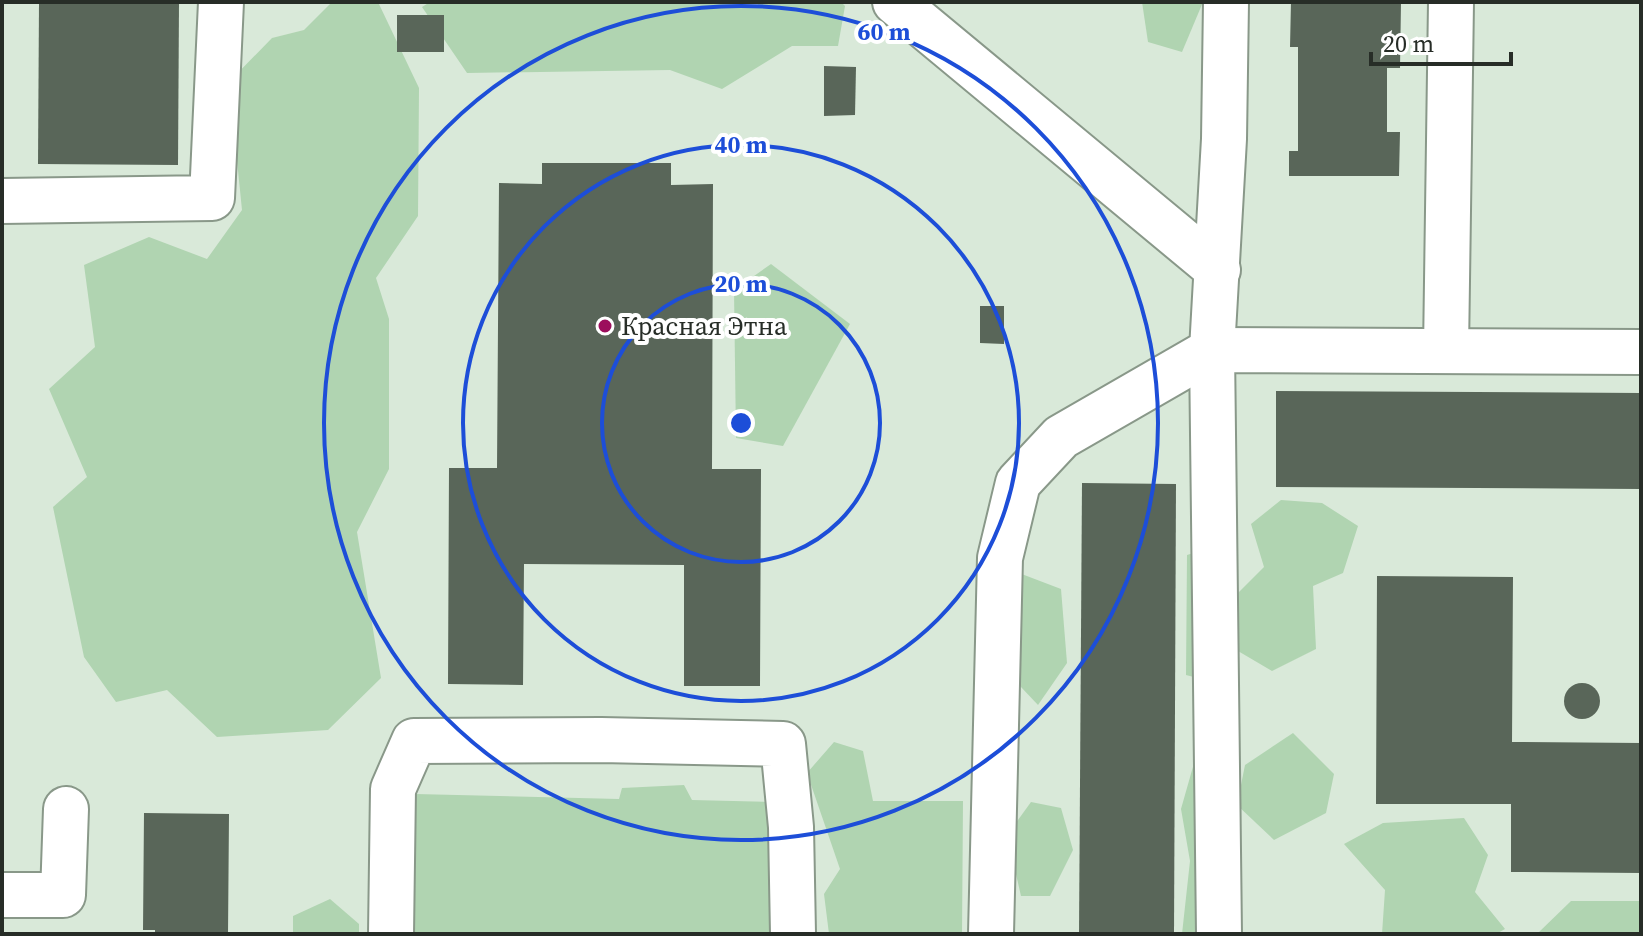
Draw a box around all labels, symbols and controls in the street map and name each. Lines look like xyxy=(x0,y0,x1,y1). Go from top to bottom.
text: 60 m xyxy=(858,15,911,48)
scale bar xyxy=(1371,16,1511,66)
text: 20 m xyxy=(1383,27,1434,60)
text: 40 m xyxy=(715,128,768,161)
text: 20 m xyxy=(715,267,768,300)
place label: Красная Этна xyxy=(621,308,788,344)
marker: Красная Этна xyxy=(596,317,614,335)
centre of rings xyxy=(727,409,755,437)

